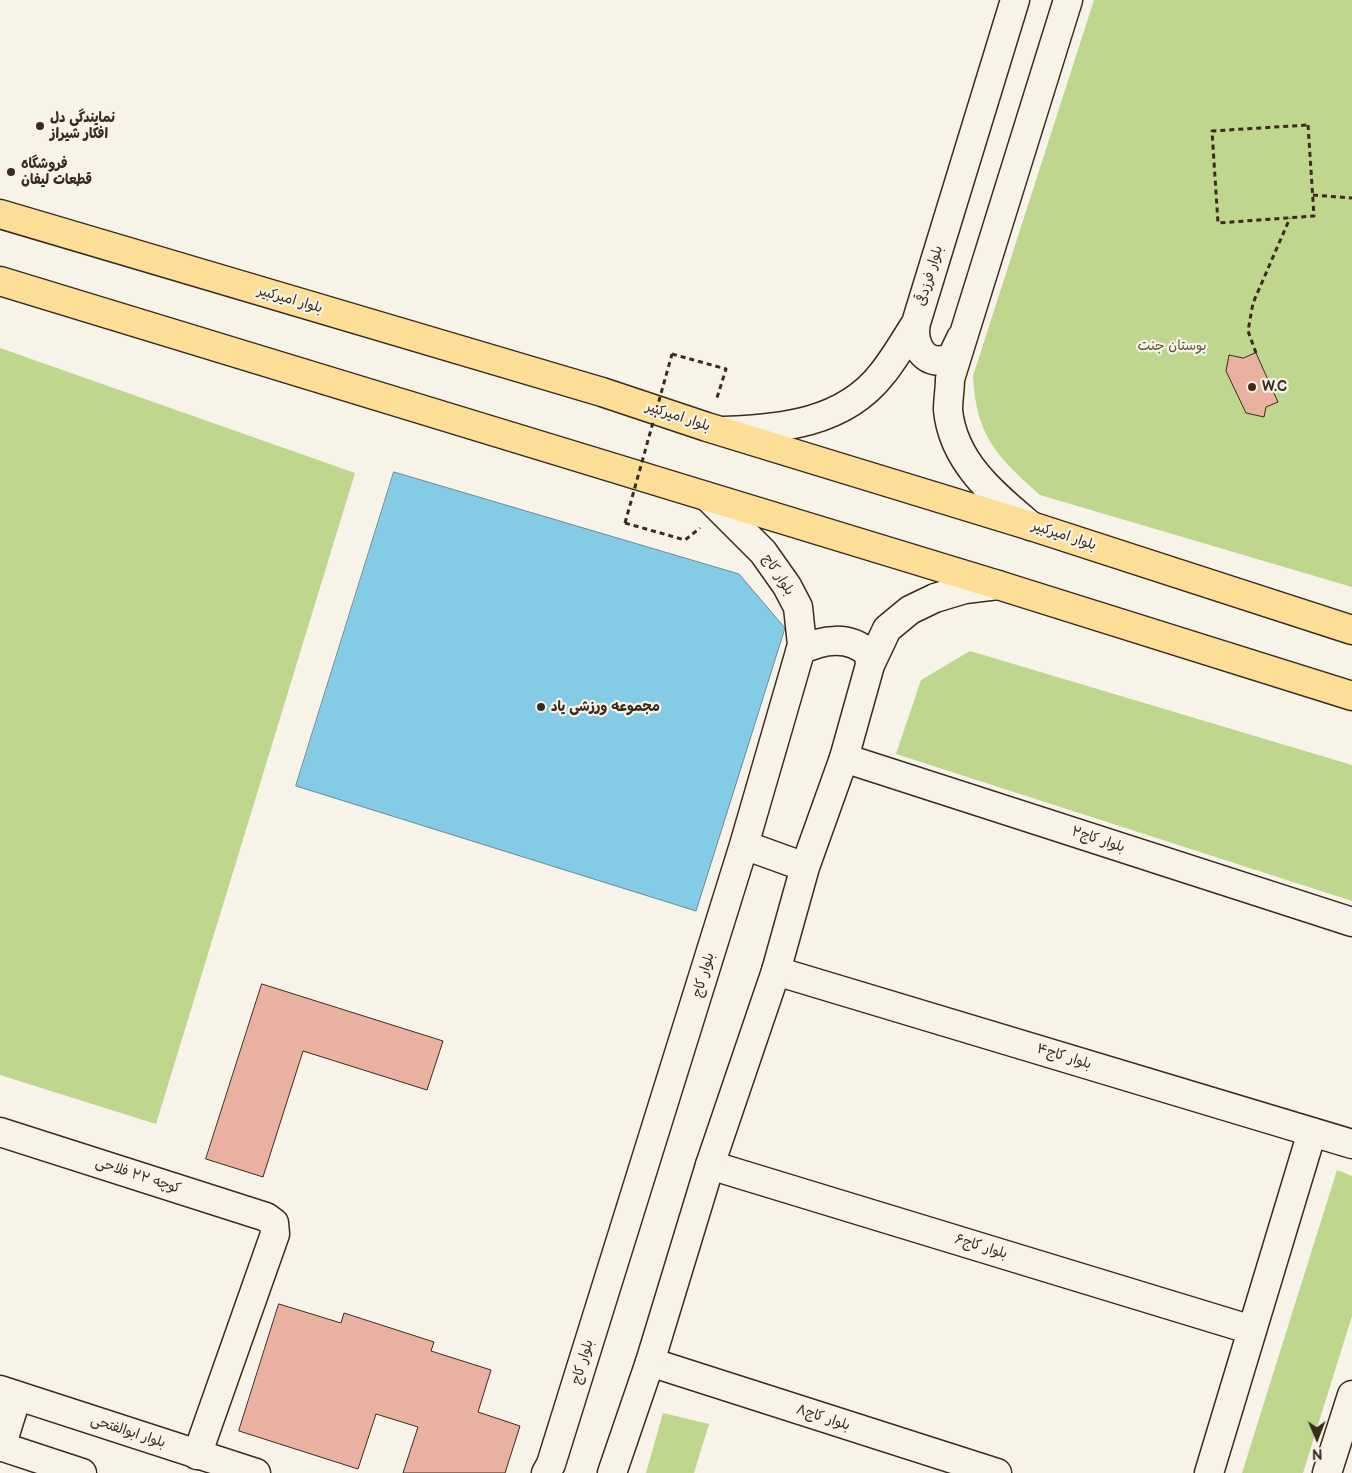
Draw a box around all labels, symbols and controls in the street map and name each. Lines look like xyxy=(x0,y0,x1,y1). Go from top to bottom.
place label: نمایندگی دل افکار شیراز xyxy=(50,110,115,142)
marker: نمایندگی دل افکار شیراز xyxy=(34,120,46,132)
place label: فروشگاه قطعات لیفان xyxy=(21,156,92,188)
marker: فروشگاه قطعات لیفان xyxy=(5,166,17,178)
street label: بلوار فرزدقی xyxy=(913,244,947,308)
street label: بلوار امیرکبیر xyxy=(256,283,324,317)
park label: بوستان جنت xyxy=(1137,338,1207,354)
place label: W.C xyxy=(1262,379,1287,395)
marker: W.C xyxy=(1246,381,1258,393)
street label: بلوار امیرکبیر xyxy=(644,399,712,435)
street label: بلوار امیرکبیر xyxy=(1030,518,1098,554)
street label: بلوار کاج xyxy=(758,551,798,599)
place label: مجموعه ورزشی یاد xyxy=(551,699,660,715)
marker: مجموعه ورزشی یاد xyxy=(535,701,547,713)
street label: بلوار کاج۲ xyxy=(1069,823,1127,857)
street label: بلوار کاج xyxy=(689,951,719,999)
street label: بلوار کاج۴ xyxy=(1035,1041,1093,1073)
street label: کوچه ۲۲ فلاحی xyxy=(93,1154,183,1198)
street label: بلوار کاج۶ xyxy=(953,1231,1009,1263)
street label: بلوار کاج xyxy=(568,1338,598,1386)
street label: بلوار کاج۸ xyxy=(794,1401,852,1435)
street label: بلوار ابوالفتحی xyxy=(88,1412,168,1452)
north arrow xyxy=(1292,1413,1342,1463)
text: N xyxy=(1312,1445,1323,1462)

